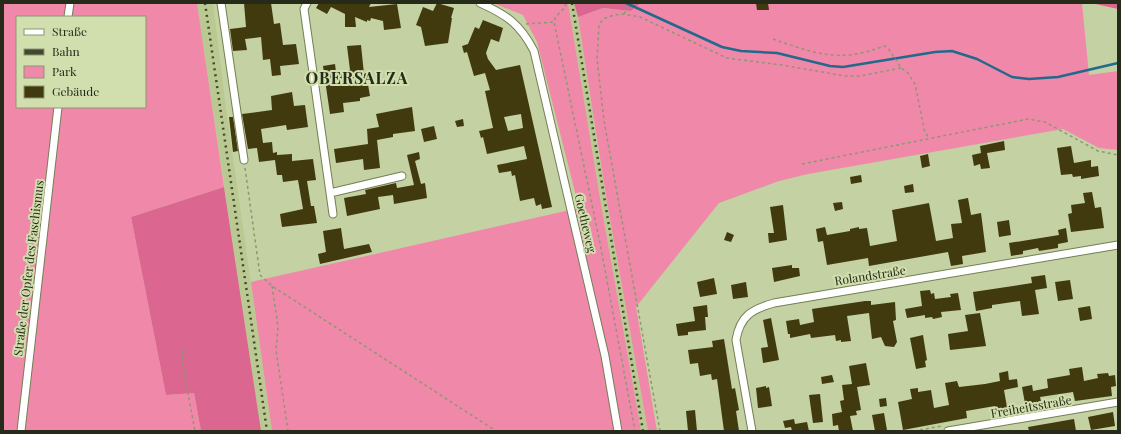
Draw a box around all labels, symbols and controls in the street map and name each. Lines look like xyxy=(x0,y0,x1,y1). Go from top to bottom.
legend xyxy=(16,16,146,108)
text: Straße xyxy=(52,23,87,39)
text: Bahn xyxy=(52,43,80,59)
text: Park xyxy=(52,63,77,79)
district label: OBERSALZA xyxy=(305,67,409,88)
text: Gebäude xyxy=(52,83,99,99)
street label: Straße der Opfer des Faschismus xyxy=(9,179,47,357)
street label: Goetheweg xyxy=(571,192,601,255)
street label: Rolandstraße xyxy=(833,261,907,289)
street label: Freiheitsstraße xyxy=(989,391,1073,421)

